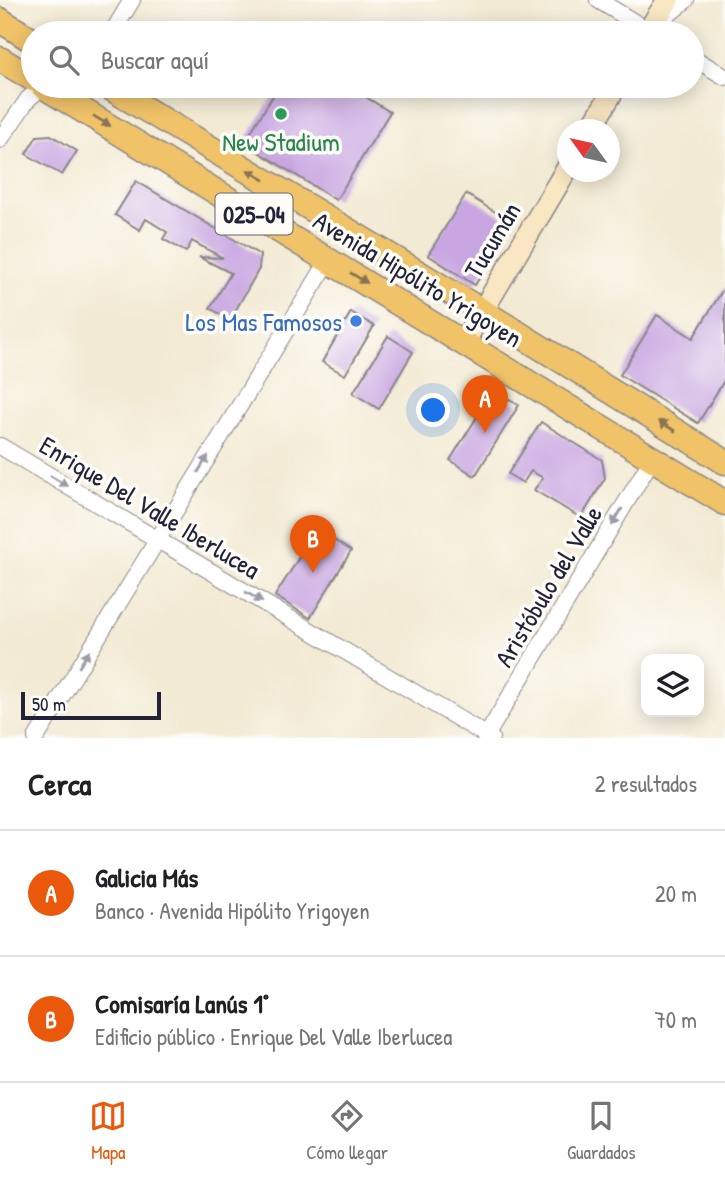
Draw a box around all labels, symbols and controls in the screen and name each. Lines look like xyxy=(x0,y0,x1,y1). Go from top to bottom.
search box xyxy=(21,21,704,98)
icon: search xyxy=(45,41,83,79)
text: Buscar aquí xyxy=(101,42,209,77)
marker: New Stadium xyxy=(273,106,289,122)
one-way arrow xyxy=(92,115,111,128)
north arrow xyxy=(557,119,620,182)
place label: New Stadium xyxy=(222,124,340,159)
one-way arrow xyxy=(246,169,265,181)
road number: 025-04 xyxy=(216,194,292,234)
street label: Tucumán xyxy=(456,196,528,284)
street label: Avenida Hipólito Yrigoyen xyxy=(307,203,529,355)
one-way arrow xyxy=(349,272,368,284)
place label: Los Mas Famosos xyxy=(186,304,342,339)
marker: Los Mas Famosos xyxy=(348,313,364,329)
pin: A xyxy=(462,375,508,433)
your location xyxy=(416,393,450,427)
one-way arrow xyxy=(657,419,677,432)
street label: Enrique Del Valle Iberlucea xyxy=(33,427,267,587)
one-way arrow xyxy=(196,455,209,474)
one-way arrow xyxy=(49,475,68,487)
street label: Aristóbulo del Valle xyxy=(486,499,610,673)
one-way arrow xyxy=(611,508,623,527)
pin: B xyxy=(290,515,336,573)
one-way arrow xyxy=(245,591,264,604)
one-way arrow xyxy=(78,649,91,668)
map controls xyxy=(641,654,704,717)
button: layers xyxy=(641,654,704,717)
scale bar xyxy=(21,689,161,721)
text: 50 m xyxy=(32,691,66,717)
text: Cerca xyxy=(28,764,91,804)
text: 2 resultados xyxy=(595,768,697,799)
text: Galicia Más xyxy=(95,860,198,895)
text: A xyxy=(45,878,57,909)
text: 20 m xyxy=(655,878,697,909)
text: Banco · Avenida Hipólito Yrigoyen xyxy=(95,895,370,926)
text: Comisaría Lanús 1° xyxy=(95,986,269,1021)
text: B xyxy=(45,1004,57,1035)
text: 70 m xyxy=(654,1004,697,1035)
text: Edificio público · Enrique Del Valle Iberlucea xyxy=(95,1021,452,1052)
tab: Mapa xyxy=(89,1097,127,1165)
tab: Cómo llegar xyxy=(306,1097,388,1165)
tab: Guardados xyxy=(567,1097,636,1165)

